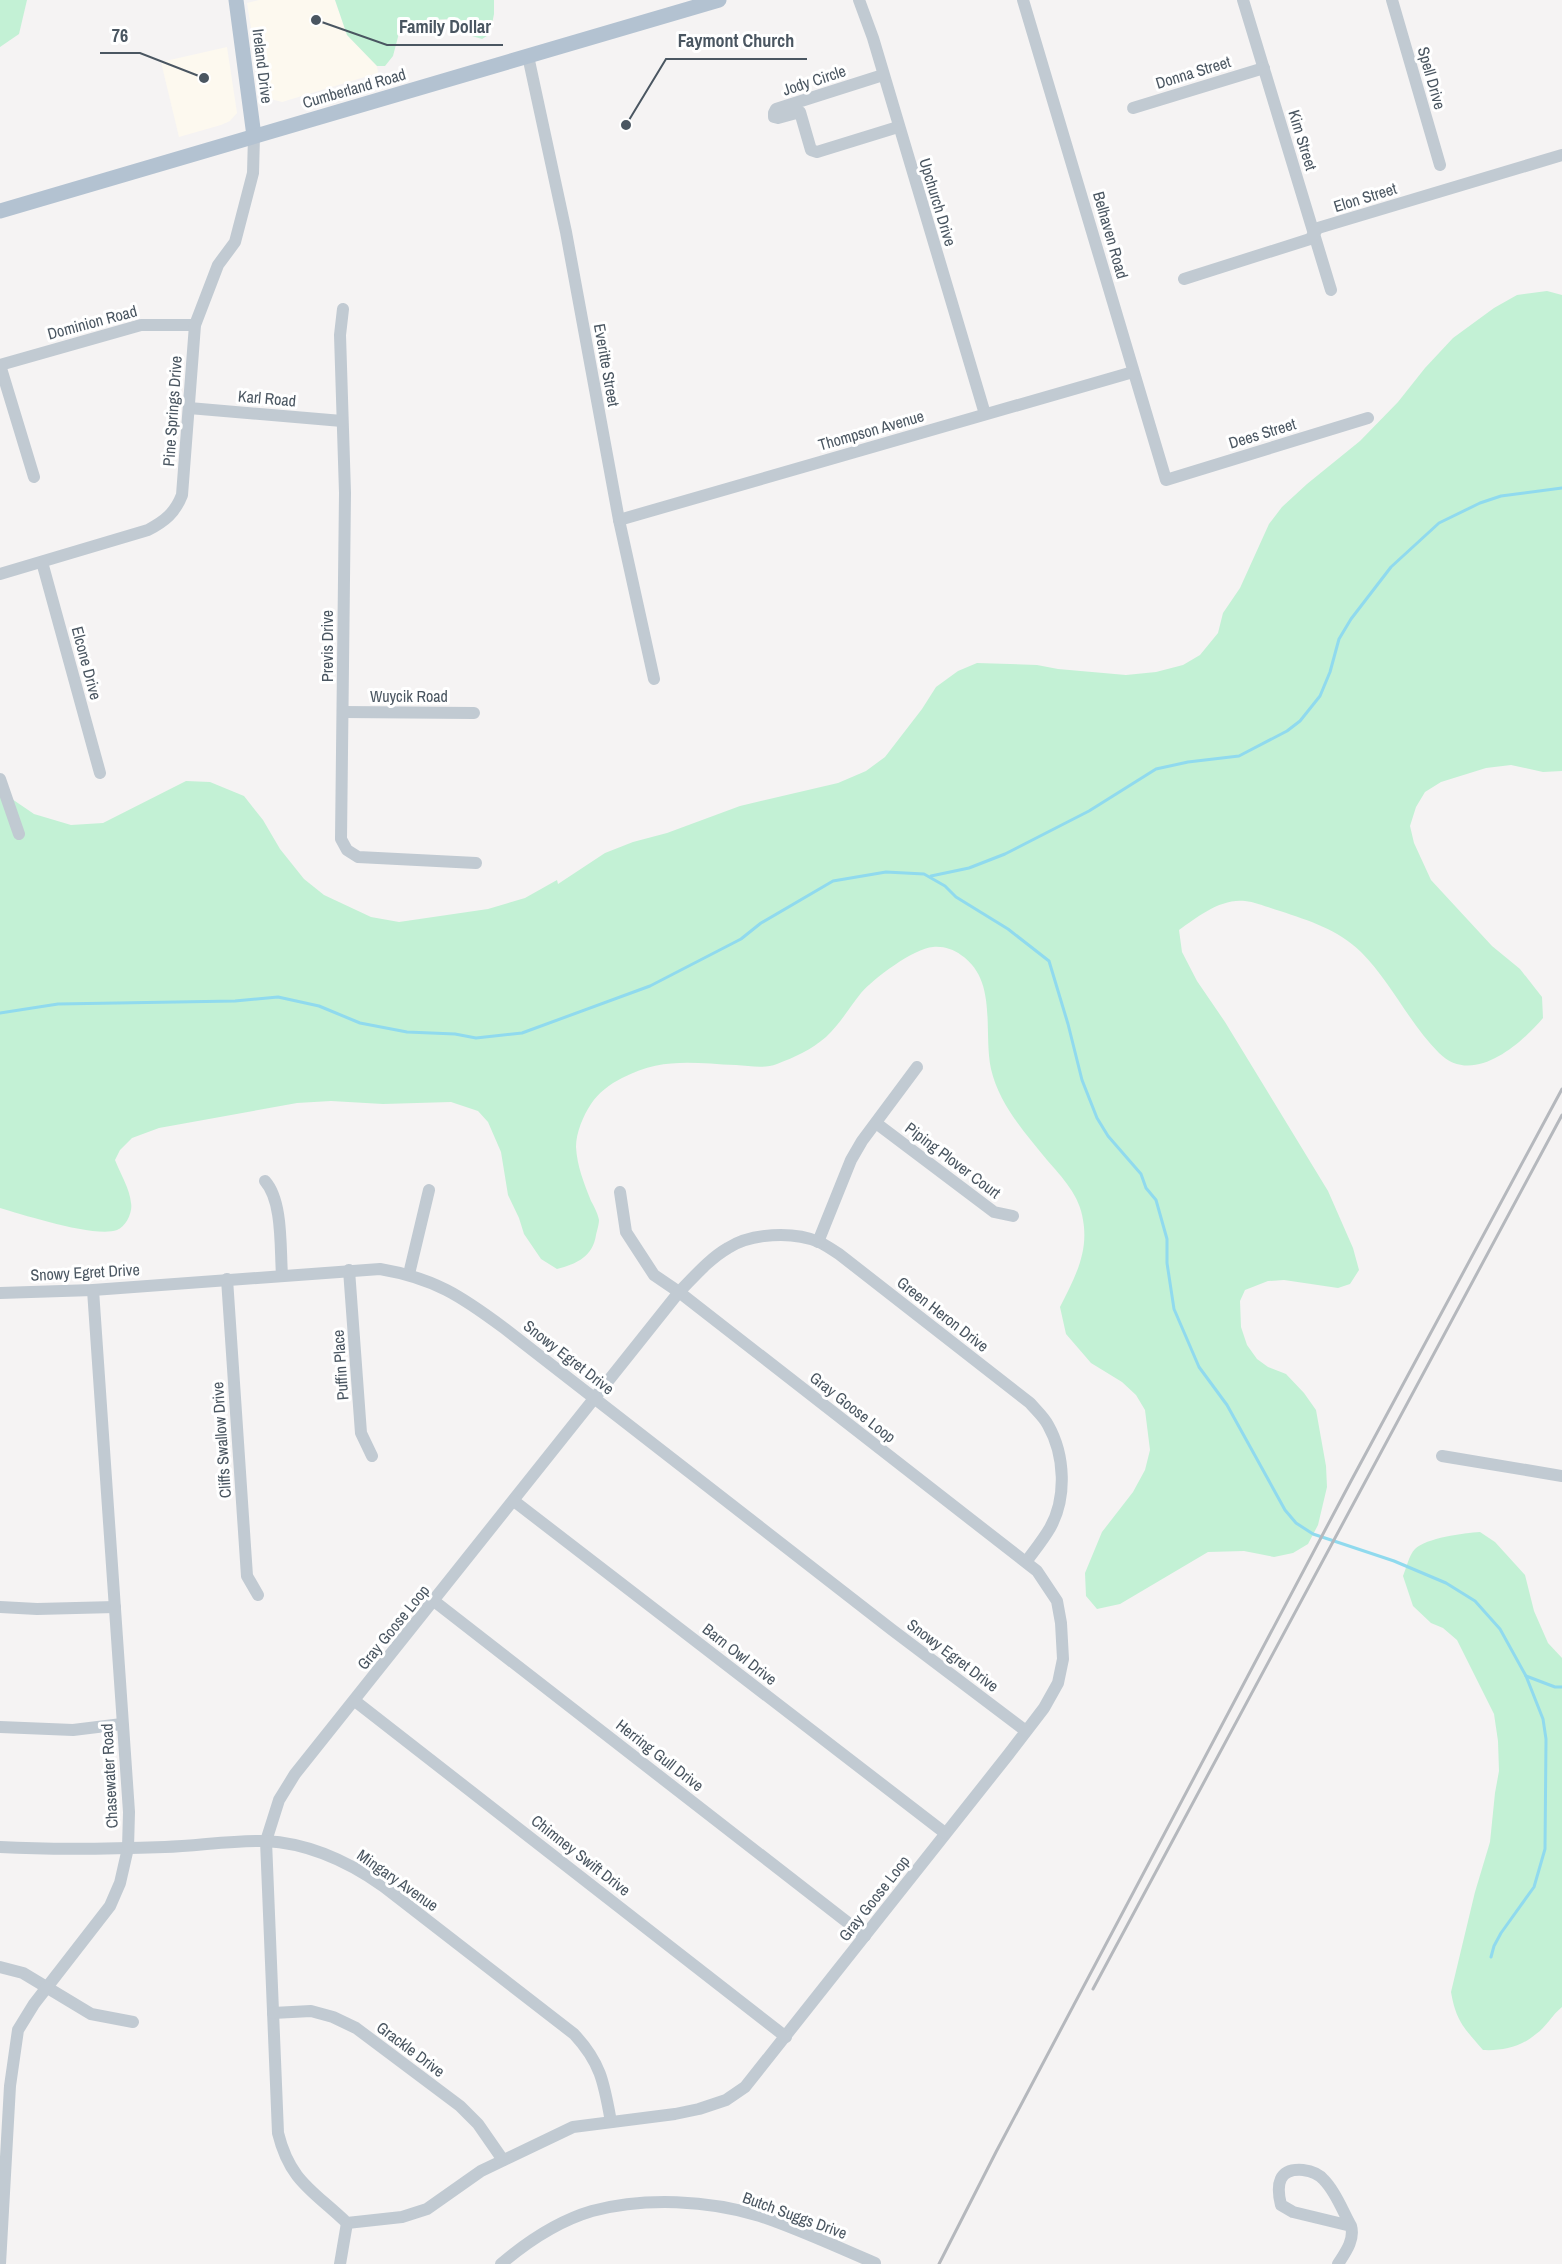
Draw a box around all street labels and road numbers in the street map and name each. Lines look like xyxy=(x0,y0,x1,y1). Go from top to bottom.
street label: Ireland Drive xyxy=(248,27,278,105)
street label: Spell Drive xyxy=(1413,44,1451,112)
street label: Donna Street xyxy=(1153,50,1234,94)
street label: Jody Circle xyxy=(779,59,849,101)
street label: Cumberland Road xyxy=(300,63,408,113)
street label: Kim Street xyxy=(1283,107,1323,173)
street label: Upchurch Drive xyxy=(914,155,962,249)
street label: Elon Street xyxy=(1331,177,1400,217)
street label: Belhaven Road xyxy=(1088,189,1134,281)
street label: Dominion Road xyxy=(45,299,139,345)
street label: Everitte Street xyxy=(589,322,625,409)
street label: Pine Springs Drive xyxy=(157,355,187,467)
street label: Karl Road xyxy=(237,384,297,412)
street label: Thompson Avenue xyxy=(815,404,927,456)
street label: Dees Street xyxy=(1226,412,1299,454)
street label: Previs Drive xyxy=(316,610,338,682)
street label: Elcone Drive xyxy=(67,624,107,702)
street label: Wuycik Road xyxy=(370,685,448,707)
street label: Piping Plover Court xyxy=(901,1117,1006,1203)
street label: Snowy Egret Drive xyxy=(30,1258,140,1286)
street label: Green Heron Drive xyxy=(893,1271,993,1357)
street label: Snowy Egret Drive xyxy=(519,1315,619,1399)
street label: Puffin Place xyxy=(327,1329,353,1401)
street label: Gray Goose Loop xyxy=(805,1366,901,1448)
street label: Cliffs Swallow Drive xyxy=(206,1381,236,1499)
street label: Gray Goose Loop xyxy=(352,1580,434,1674)
street label: Snowy Egret Drive xyxy=(903,1613,1003,1697)
street label: Barn Owl Drive xyxy=(698,1618,782,1690)
street label: Herring Gull Drive xyxy=(612,1714,708,1796)
street label: Chasewater Road xyxy=(95,1723,123,1829)
street label: Chimney Swift Drive xyxy=(527,1809,635,1901)
street label: Mingary Avenue xyxy=(353,1844,443,1916)
street label: Gray Goose Loop xyxy=(833,1850,915,1946)
street label: Grackle Drive xyxy=(372,2016,450,2082)
street label: Butch Suggs Drive xyxy=(740,2186,850,2244)

